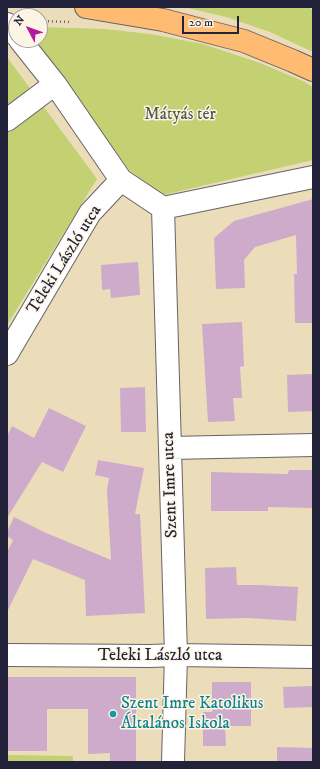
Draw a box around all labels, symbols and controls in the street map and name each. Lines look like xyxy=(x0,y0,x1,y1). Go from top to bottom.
north arrow xyxy=(8,8,48,48)
scale bar xyxy=(184,8,241,34)
text: N xyxy=(11,13,28,29)
text: 20 m xyxy=(189,15,213,30)
park label: Mátyás tér xyxy=(144,105,216,125)
street label: Teleki László utca xyxy=(23,202,107,318)
street label: Szent Imre utca xyxy=(159,432,183,538)
street label: Teleki László utca xyxy=(98,646,222,666)
place label: Szent Imre Katolikus Általános Iskola xyxy=(121,694,263,734)
marker: Szent Imre Katolikus Általános Iskola xyxy=(108,709,118,719)

